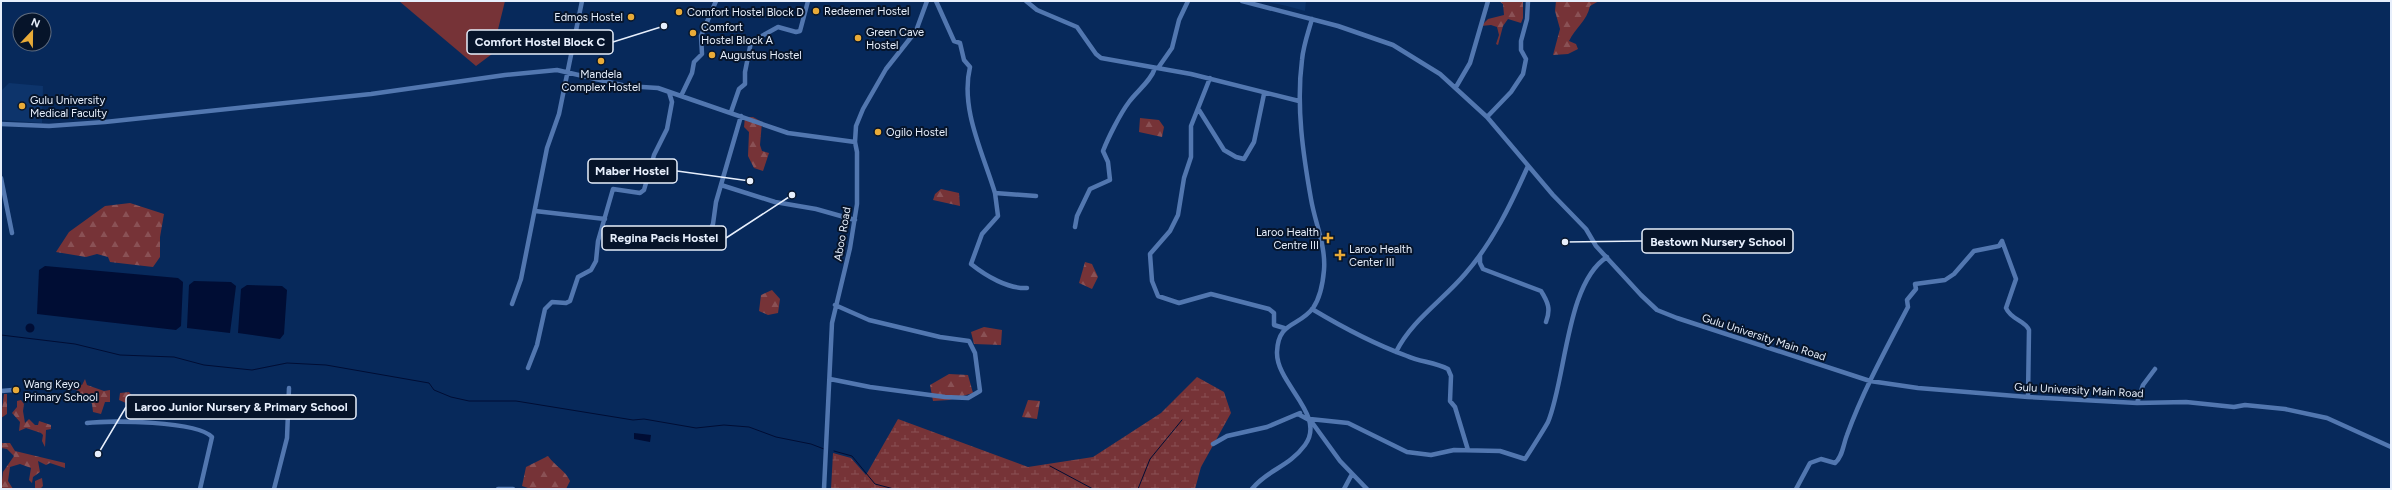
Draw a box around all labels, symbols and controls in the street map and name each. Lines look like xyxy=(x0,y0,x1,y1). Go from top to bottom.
place label: Redeemer Hostel xyxy=(824,5,909,18)
place label: Comfort Hostel Block D xyxy=(687,6,804,19)
marker: Redeemer Hostel xyxy=(811,6,821,16)
marker: Comfort Hostel Block D xyxy=(674,7,684,17)
place label: Edmos Hostel xyxy=(554,11,623,24)
north arrow xyxy=(12,12,52,52)
marker: Edmos Hostel xyxy=(626,12,636,22)
text: N xyxy=(29,16,42,31)
place label: Comfort Hostel Block A xyxy=(701,21,774,47)
place label: Green Cave Hostel xyxy=(866,26,924,52)
marker: Comfort Hostel Block A xyxy=(688,28,698,38)
callout: Comfort Hostel Block C xyxy=(467,30,613,54)
marker: Green Cave Hostel xyxy=(853,33,863,43)
text: Comfort Hostel Block C xyxy=(475,35,606,49)
place label: Augustus Hostel xyxy=(720,49,802,62)
marker: Augustus Hostel xyxy=(707,50,717,60)
marker: Mandela Complex Hostel xyxy=(596,56,606,66)
place label: Mandela Complex Hostel xyxy=(562,68,640,94)
place label: Gulu University Medical Faculty xyxy=(30,94,107,120)
marker: Gulu University Medical Faculty xyxy=(17,101,27,111)
place label: Ogilo Hostel xyxy=(886,126,947,139)
marker: Ogilo Hostel xyxy=(873,127,883,137)
callout: Maber Hostel xyxy=(588,159,677,183)
text: Maber Hostel xyxy=(595,164,669,178)
street label: Aboo Road xyxy=(831,206,854,262)
callout: Regina Pacis Hostel xyxy=(602,226,726,250)
place label: Laroo Health Centre III xyxy=(1256,226,1319,252)
callout: Bestown Nursery School xyxy=(1642,229,1793,253)
text: Regina Pacis Hostel xyxy=(610,231,718,245)
marker: Laroo Health Centre III xyxy=(1322,232,1334,244)
text: Bestown Nursery School xyxy=(1650,235,1786,249)
place label: Laroo Health Center III xyxy=(1349,243,1412,269)
marker: Laroo Health Center III xyxy=(1334,249,1346,261)
street label: Gulu University Main Road xyxy=(1700,311,1827,364)
place label: Wang Keyo Primary School xyxy=(24,378,98,404)
street label: Gulu University Main Road xyxy=(2014,381,2144,400)
marker: Wang Keyo Primary School xyxy=(11,385,21,395)
callout: Laroo Junior Nursery & Primary School xyxy=(126,395,356,419)
text: Laroo Junior Nursery & Primary School xyxy=(134,400,348,414)

